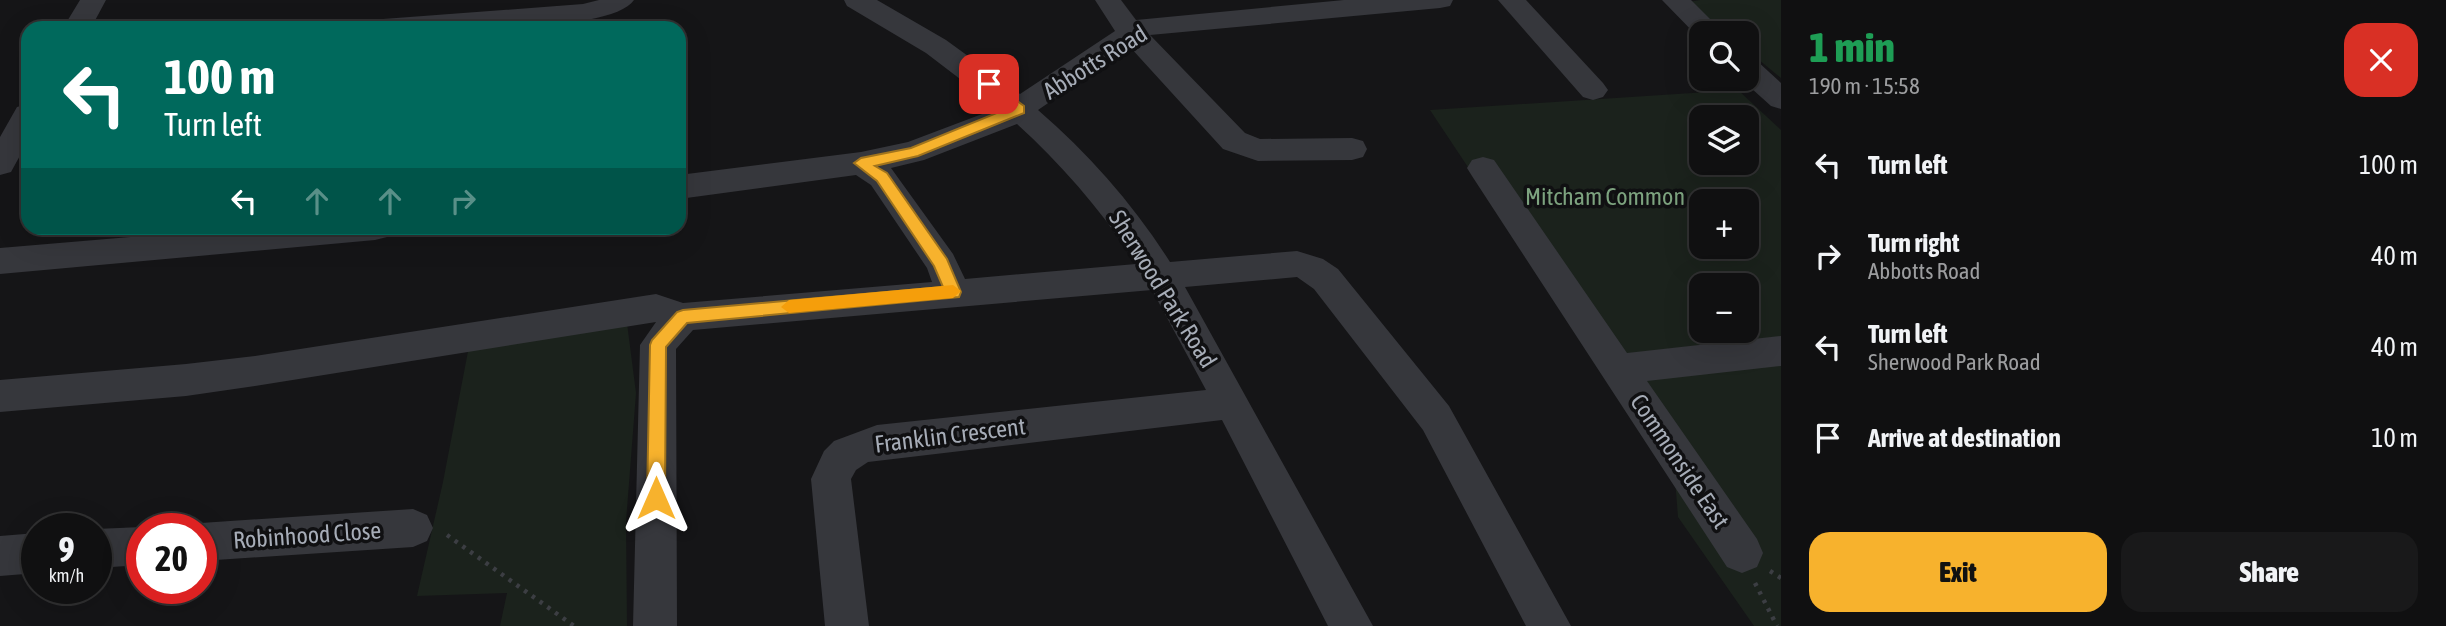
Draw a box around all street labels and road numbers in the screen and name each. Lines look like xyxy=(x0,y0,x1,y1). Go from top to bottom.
street label: Abbotts Road xyxy=(1038,19,1152,105)
street label: Sherwood Park Road xyxy=(1104,205,1222,373)
street label: Commonside East xyxy=(1625,389,1735,533)
street label: Franklin Crescent xyxy=(873,412,1027,458)
street label: Robinhood Close xyxy=(232,516,382,554)

